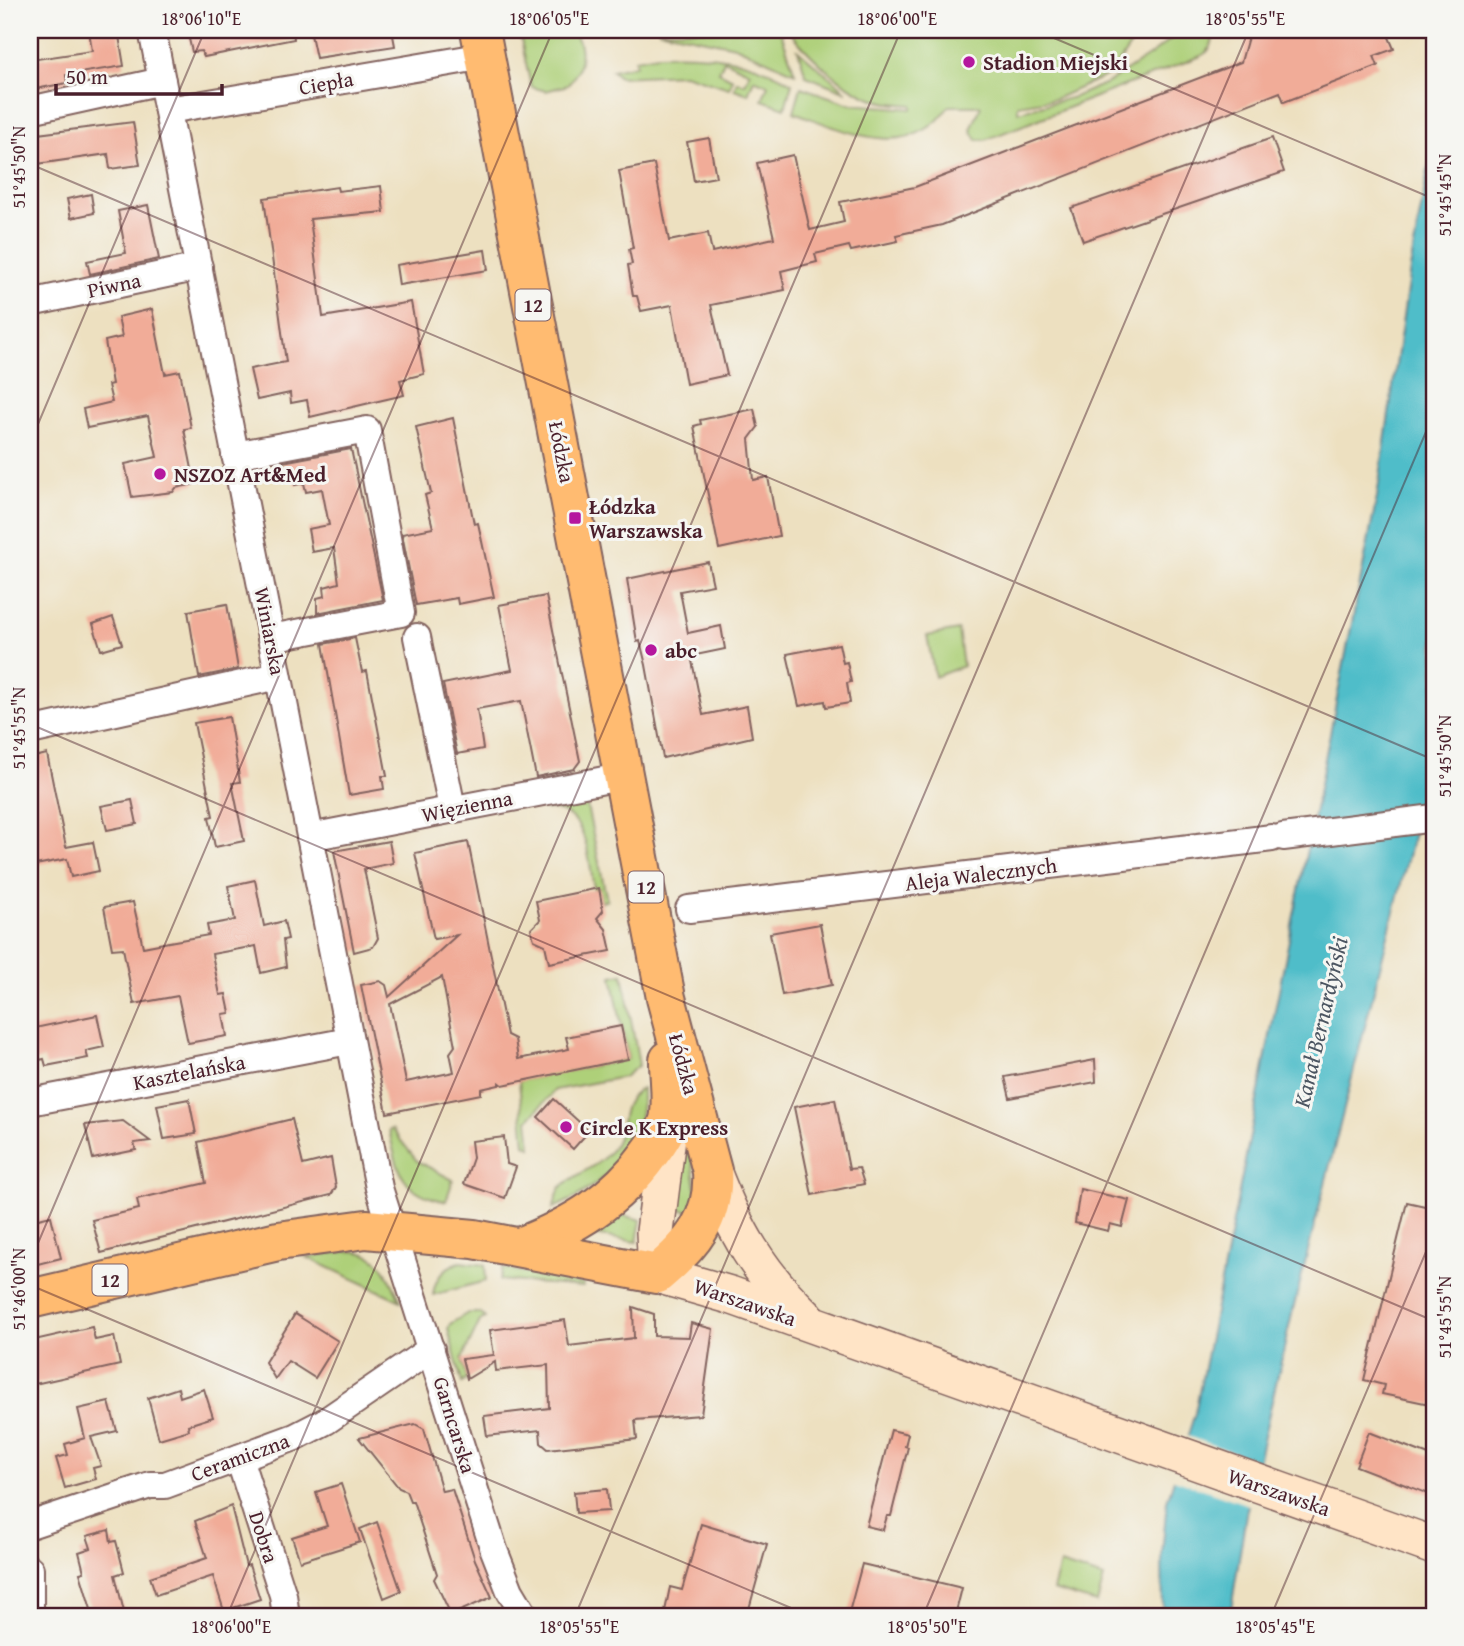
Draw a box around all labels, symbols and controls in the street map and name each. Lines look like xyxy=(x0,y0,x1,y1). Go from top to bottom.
text: 18°06'10"E xyxy=(161,5,241,32)
text: 18°06'05"E xyxy=(509,5,589,32)
text: 18°06'00"E xyxy=(857,5,937,32)
text: 18°05'55"E xyxy=(1205,5,1285,32)
place label: Stadion Miejski xyxy=(983,47,1129,78)
scale bar xyxy=(56,52,222,96)
marker: Stadion Miejski xyxy=(961,54,977,70)
text: 50 m xyxy=(66,61,108,92)
street label: Ciepła xyxy=(296,63,356,103)
text: 51°45'50"N xyxy=(5,125,32,208)
text: 51°45'45"N xyxy=(1431,153,1458,236)
street label: Piwna xyxy=(84,264,144,306)
road number: 12 xyxy=(516,290,550,320)
street label: Łódzka xyxy=(541,419,583,485)
place label: NSZOZ Art&Med xyxy=(174,459,326,490)
marker: NSZOZ Art&Med xyxy=(152,466,168,482)
place label: Łódzka Warszawska xyxy=(589,491,703,546)
marker: Łódzka Warszawska xyxy=(567,510,583,526)
street label: Winiarska xyxy=(246,584,294,678)
place label: abc xyxy=(665,635,697,666)
marker: abc xyxy=(643,642,659,658)
text: 51°45'55"N xyxy=(5,686,32,769)
text: 51°45'50"N xyxy=(1431,714,1458,797)
street label: Więzienna xyxy=(419,782,515,830)
street label: Aleja Walecznych xyxy=(903,849,1059,899)
road number: 12 xyxy=(628,872,664,902)
water label: Kanał Bernardyński xyxy=(1284,933,1356,1112)
street label: Łódzka xyxy=(661,1030,707,1098)
street label: Kasztelańska xyxy=(130,1046,248,1098)
place label: Circle K Express xyxy=(580,1112,728,1143)
marker: Circle K Express xyxy=(558,1119,574,1135)
text: 51°46'00"N xyxy=(5,1247,32,1330)
road number: 12 xyxy=(92,1264,128,1296)
street label: Warszawska xyxy=(690,1270,800,1334)
text: 51°45'55"N xyxy=(1431,1275,1458,1358)
street label: Garncarska xyxy=(426,1373,484,1477)
street label: Ceramiczna xyxy=(186,1425,294,1489)
street label: Warszawska xyxy=(1224,1460,1334,1524)
street label: Dobra xyxy=(241,1507,287,1567)
text: 18°06'00"E xyxy=(191,1613,271,1640)
text: 18°05'55"E xyxy=(539,1613,619,1640)
text: 18°05'50"E xyxy=(887,1613,967,1640)
text: 18°05'45"E xyxy=(1235,1613,1315,1640)

